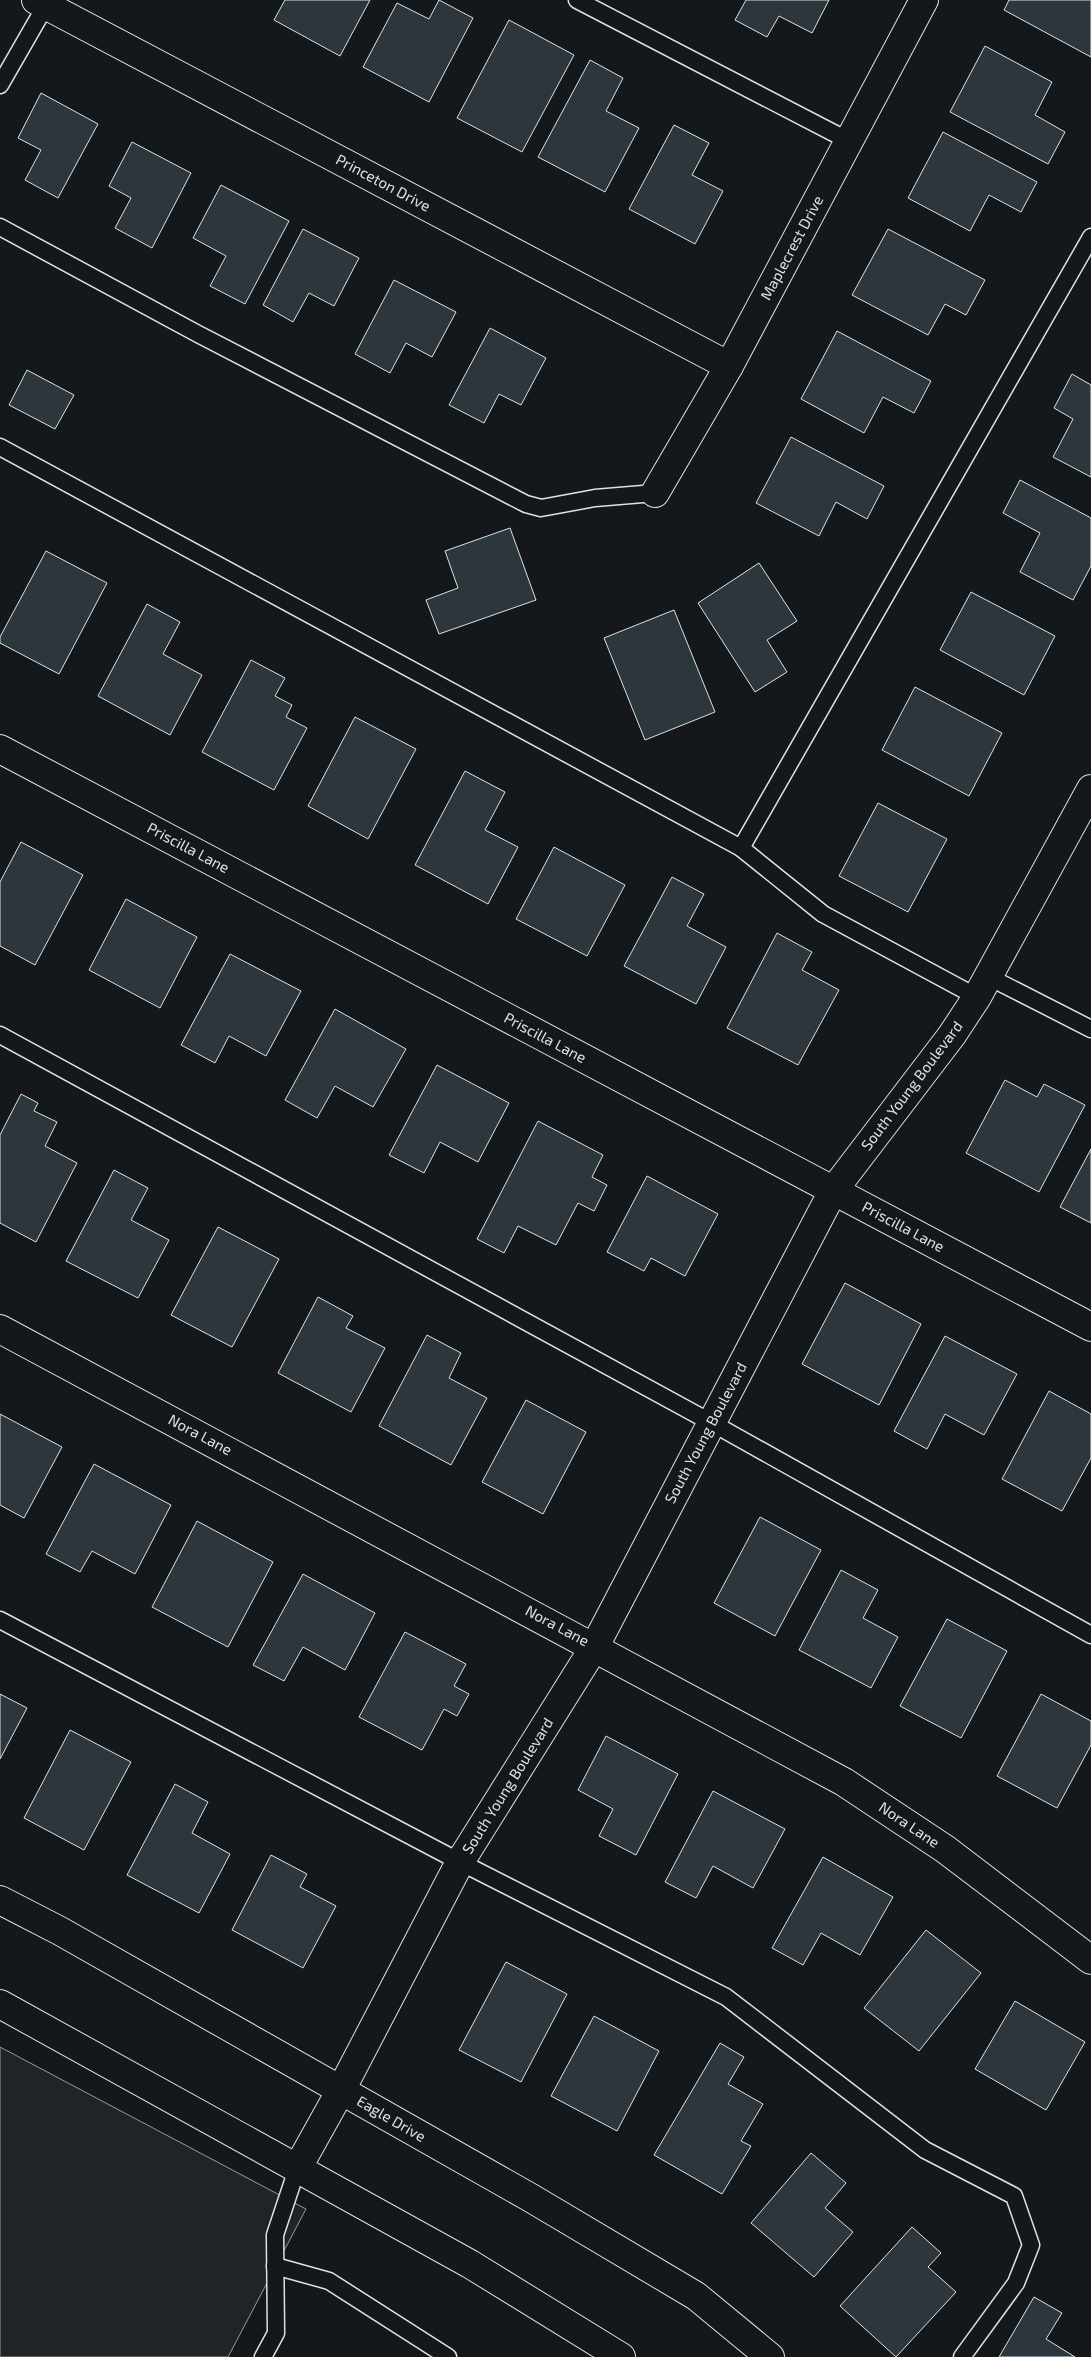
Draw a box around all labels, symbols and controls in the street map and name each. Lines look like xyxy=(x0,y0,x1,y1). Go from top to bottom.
street label: Princeton Drive xyxy=(333,150,434,215)
street label: Maplecrest Drive xyxy=(756,192,826,303)
street label: Priscilla Lane xyxy=(144,818,233,876)
street label: Priscilla Lane xyxy=(501,1008,590,1066)
street label: South Young Boulevard xyxy=(857,1017,966,1154)
street label: Priscilla Lane xyxy=(859,1197,948,1255)
street label: South Young Boulevard xyxy=(660,1359,750,1506)
street label: Nora Lane xyxy=(166,1410,235,1458)
street label: Nora Lane xyxy=(523,1601,592,1649)
street label: South Young Boulevard xyxy=(458,1714,556,1857)
street label: Nora Lane xyxy=(876,1797,943,1851)
street label: Eagle Drive xyxy=(354,2091,429,2145)

